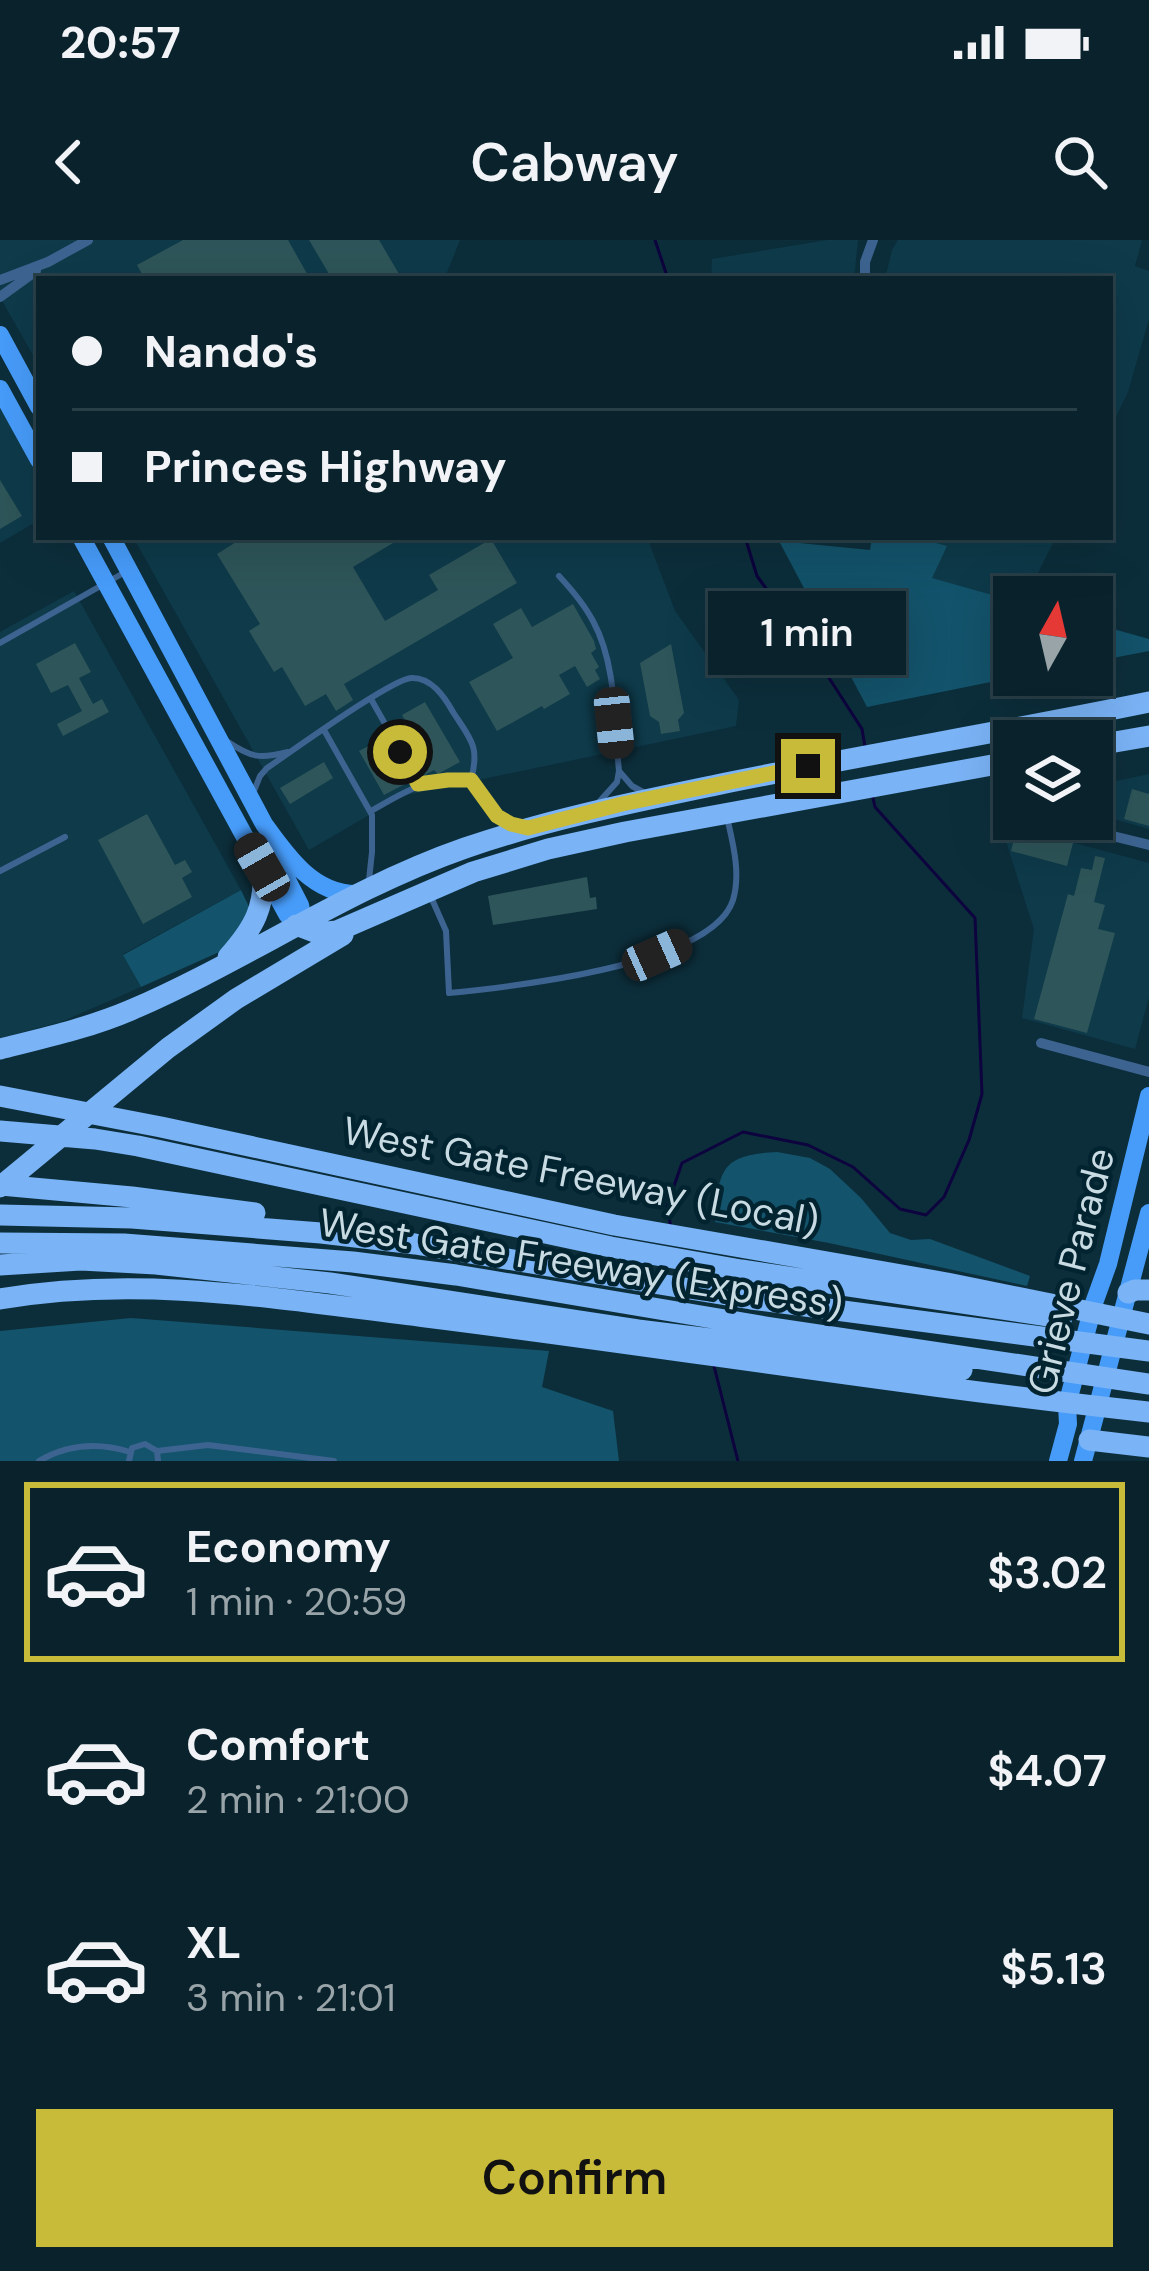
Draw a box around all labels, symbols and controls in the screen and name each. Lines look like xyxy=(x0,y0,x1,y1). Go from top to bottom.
text: 20:57 xyxy=(60,13,181,72)
text: Cabway xyxy=(470,127,679,198)
icon: back xyxy=(36,129,102,195)
icon: search xyxy=(1047,129,1113,195)
text: Nando's xyxy=(144,322,318,381)
text: Princes Highway xyxy=(144,437,507,496)
north arrow xyxy=(993,576,1113,696)
map controls xyxy=(993,576,1113,840)
callout: 1 min xyxy=(709,592,907,676)
text: 1 min xyxy=(760,607,854,658)
car xyxy=(592,685,636,761)
button: layers xyxy=(993,720,1113,840)
route start xyxy=(373,725,427,779)
route end xyxy=(781,739,835,793)
car xyxy=(228,827,296,907)
car xyxy=(617,924,697,986)
street label: West Gate Freeway (Local) xyxy=(339,1105,823,1247)
street label: Grieve Parade xyxy=(1016,1143,1126,1399)
street label: West Gate Freeway (Express) xyxy=(316,1196,846,1330)
text: Economy xyxy=(186,1517,391,1576)
icon: car xyxy=(42,1518,150,1626)
text: $3.02 xyxy=(987,1543,1107,1602)
text: 1 min · 20:59 xyxy=(186,1576,407,1627)
text: Comfort xyxy=(186,1715,370,1774)
icon: car xyxy=(42,1716,150,1824)
text: $4.07 xyxy=(987,1741,1107,1800)
text: 2 min · 21:00 xyxy=(186,1774,410,1825)
text: XL xyxy=(186,1913,241,1972)
icon: car xyxy=(42,1914,150,2022)
text: $5.13 xyxy=(1000,1939,1107,1998)
text: 3 min · 21:01 xyxy=(186,1972,396,2023)
button: Confirm xyxy=(36,2109,1113,2247)

